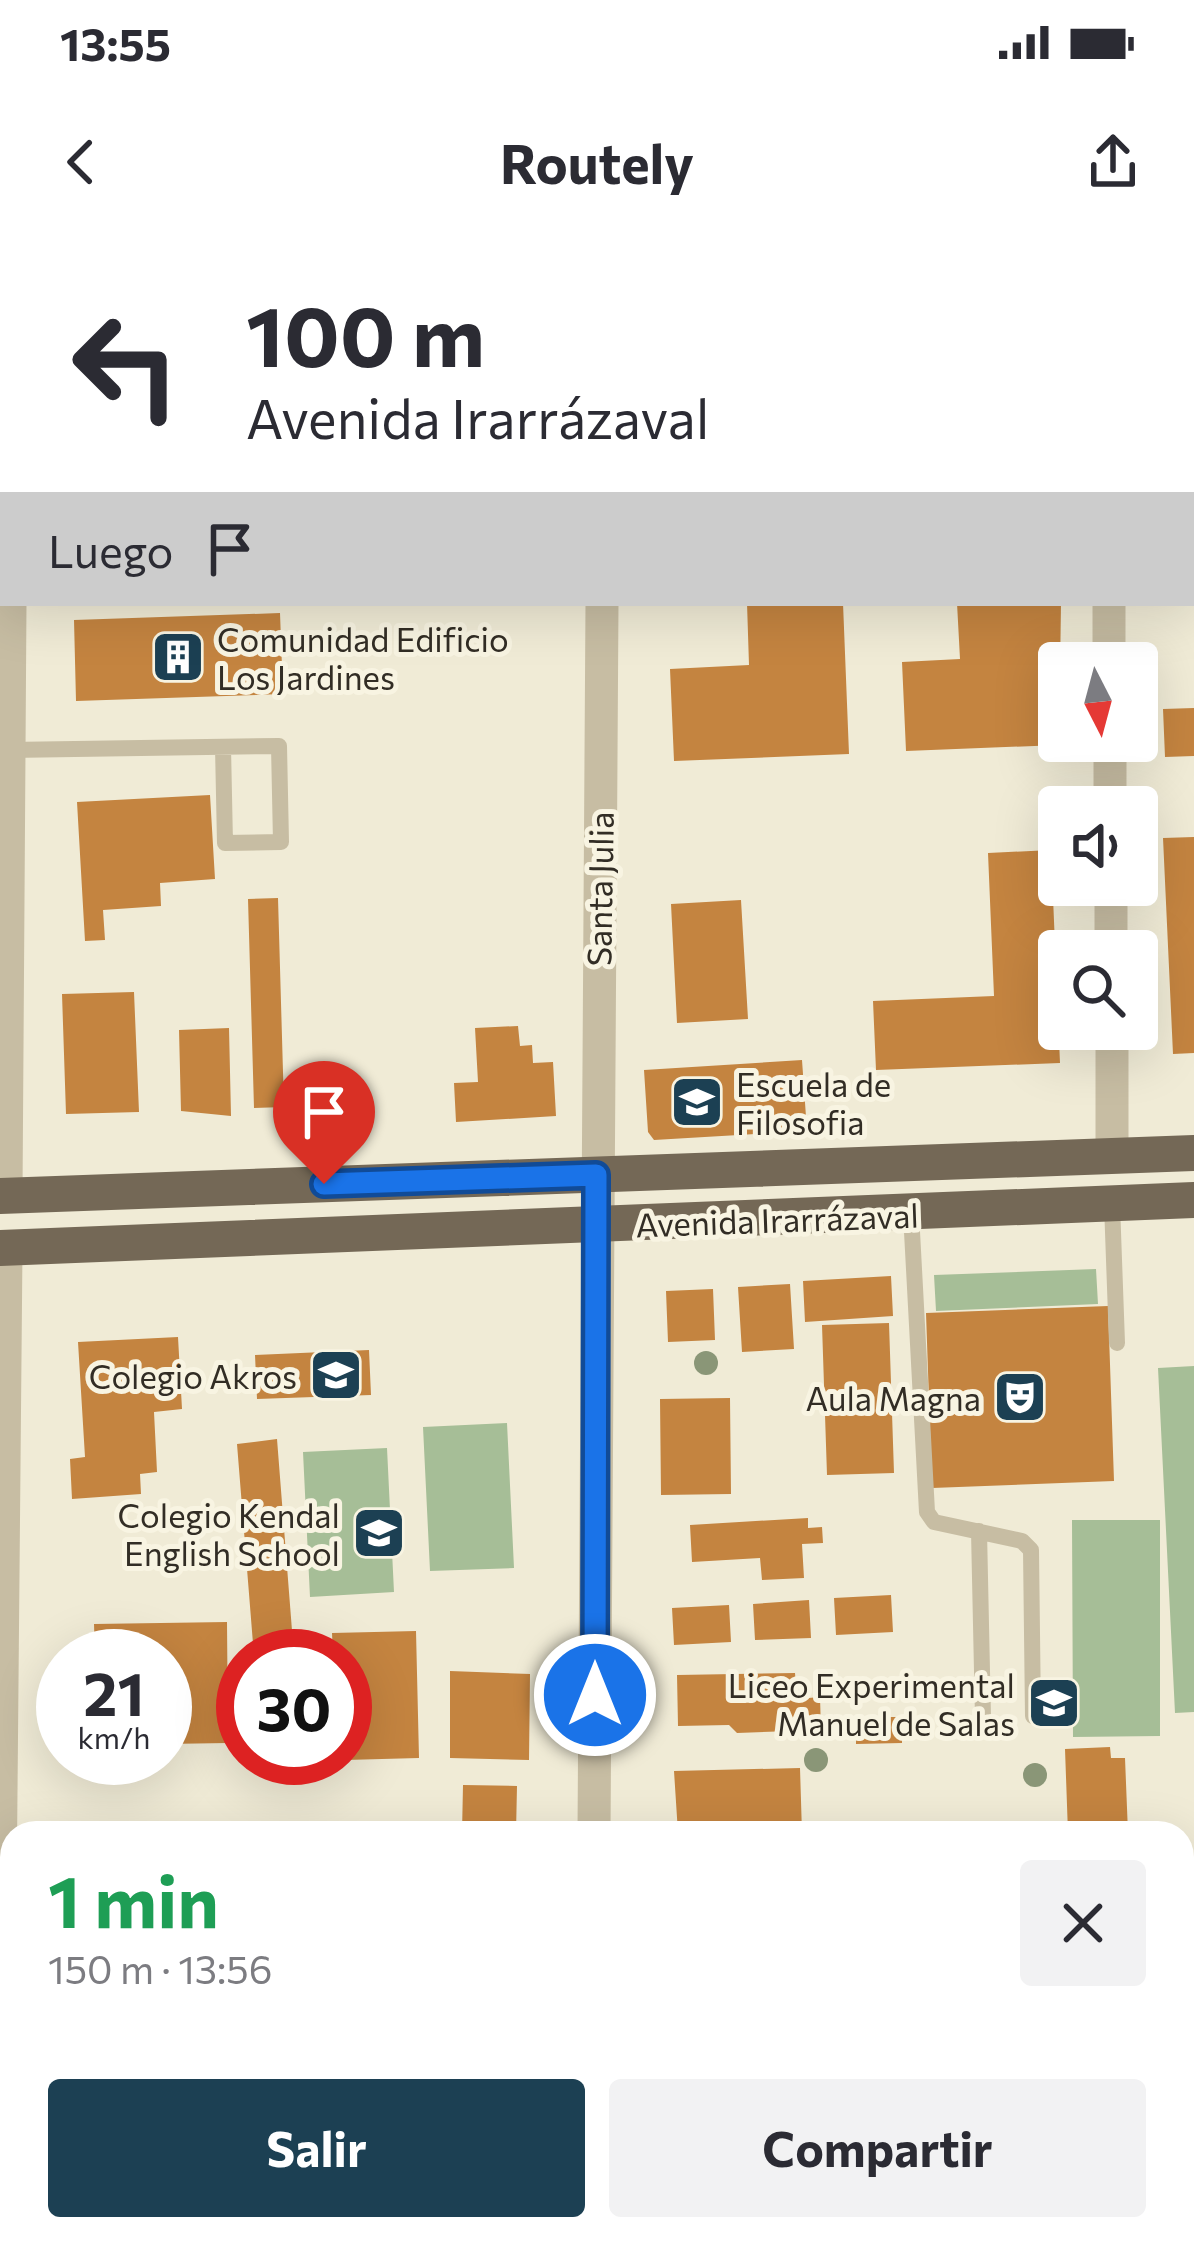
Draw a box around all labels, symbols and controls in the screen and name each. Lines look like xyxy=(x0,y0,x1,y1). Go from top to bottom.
text: 13:55 xyxy=(60,15,171,70)
icon: back xyxy=(48,129,114,195)
text: Routely xyxy=(500,129,694,195)
icon: share xyxy=(1080,129,1146,195)
text: 100 m xyxy=(246,282,485,384)
icon: left xyxy=(48,288,204,444)
text: Avenida Irarrázaval xyxy=(246,384,710,450)
icon: arrive xyxy=(197,516,263,582)
text: Luego xyxy=(48,522,173,577)
place label: Comunidad Edificio Los Jardines xyxy=(217,618,509,697)
building icon: Comunidad Edificio Los Jardines xyxy=(150,629,206,685)
north arrow xyxy=(1038,642,1158,762)
map controls xyxy=(1038,642,1158,1050)
button: sound xyxy=(1038,786,1158,906)
street label: Santa Julia xyxy=(577,811,621,967)
button: search xyxy=(1038,930,1158,1050)
pin xyxy=(273,1061,375,1184)
place label: Escuela de Filosofia xyxy=(736,1063,891,1142)
school or university icon: Escuela de Filosofia xyxy=(669,1074,725,1130)
icon: arrive xyxy=(291,1079,357,1145)
street label: Avenida Irarrázaval xyxy=(635,1194,919,1244)
school or university icon: Colegio Akros xyxy=(308,1347,364,1403)
place label: Colegio Akros xyxy=(89,1355,297,1396)
theatre icon: Aula Magna xyxy=(992,1369,1048,1425)
place label: Aula Magna xyxy=(806,1377,981,1418)
place label: Colegio Kendal English School xyxy=(117,1494,340,1573)
school or university icon: Colegio Kendal English School xyxy=(351,1505,407,1561)
speed limit sign: 30 xyxy=(216,1629,372,1785)
position arrow xyxy=(532,1632,658,1758)
text: 21 xyxy=(83,1655,145,1728)
place label: Liceo Experimental Manuel de Salas xyxy=(728,1664,1015,1743)
school or university icon: Liceo Experimental Manuel de Salas xyxy=(1026,1675,1082,1731)
text: km/h xyxy=(78,1718,150,1755)
text: 1 min xyxy=(48,1855,219,1943)
button: close xyxy=(1020,1860,1146,1986)
text: 150 m · 13:56 xyxy=(48,1944,272,1992)
button: Salir xyxy=(48,2079,585,2217)
button: Compartir xyxy=(609,2079,1146,2217)

